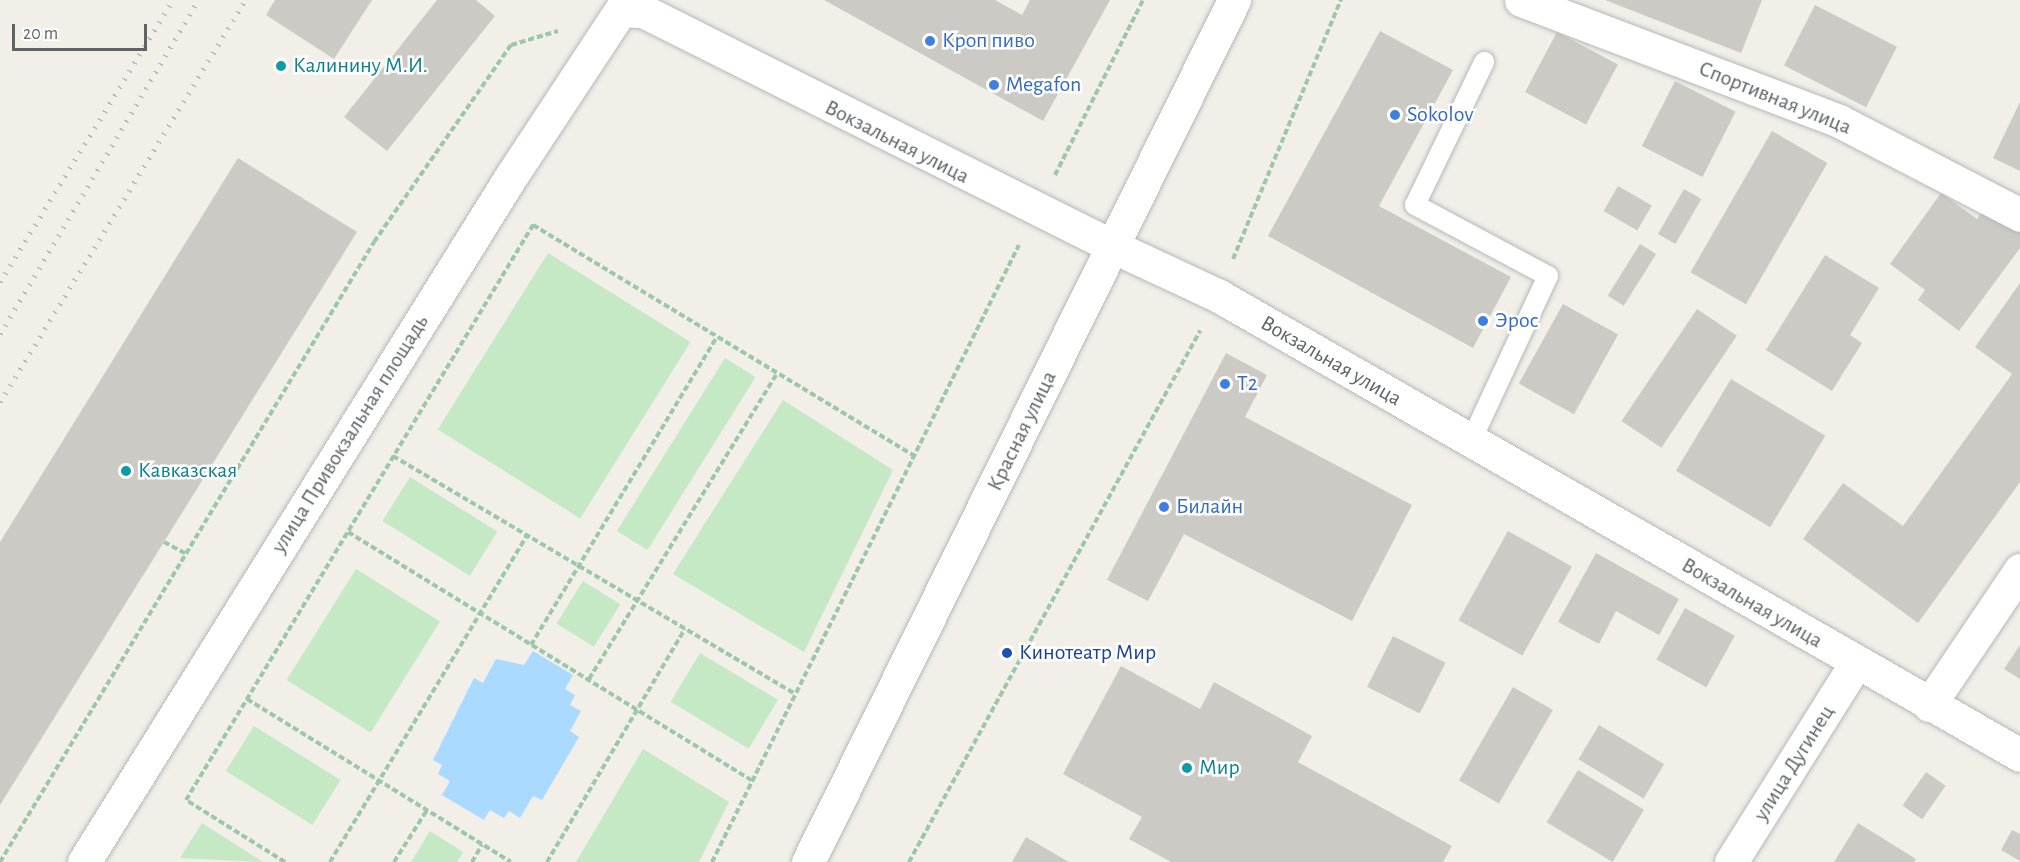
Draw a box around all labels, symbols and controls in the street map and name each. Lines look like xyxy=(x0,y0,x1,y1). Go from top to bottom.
scale bar xyxy=(15,12,150,50)
text: 20 m xyxy=(23,25,58,43)
place label: Кроп пиво xyxy=(942,28,1035,54)
marker: Кроп пиво xyxy=(923,34,937,48)
place label: Калинину М.И. xyxy=(293,53,428,79)
street label: Спортивная улица xyxy=(1695,55,1855,141)
marker: Калинину М.И. xyxy=(274,59,288,73)
place label: Megafon xyxy=(1006,72,1081,98)
marker: Megafon xyxy=(987,78,1001,92)
street label: Вокзальная улица xyxy=(820,94,974,190)
place label: Sokolov xyxy=(1407,102,1473,128)
marker: Sokolov xyxy=(1388,108,1402,122)
place label: Эрос xyxy=(1495,308,1539,334)
street label: улица Привокзальная площадь xyxy=(266,310,434,558)
street label: Вокзальная улица xyxy=(1256,310,1406,412)
marker: Эрос xyxy=(1476,314,1490,328)
street label: Красная улица xyxy=(982,367,1062,495)
place label: T2 xyxy=(1237,371,1258,397)
marker: T2 xyxy=(1218,377,1232,391)
place label: Кавказская xyxy=(138,458,237,484)
marker: Кавказская xyxy=(119,464,133,478)
place label: Билайн xyxy=(1176,494,1243,520)
marker: Билайн xyxy=(1157,500,1171,514)
street label: Вокзальная улица xyxy=(1677,552,1827,654)
place label: Кинотеатр Мир xyxy=(1019,640,1156,666)
marker: Кинотеатр Мир xyxy=(1000,646,1014,660)
street label: улица Дугинец xyxy=(1748,700,1840,826)
place label: Мир xyxy=(1199,755,1240,781)
marker: Мир xyxy=(1180,761,1194,775)

